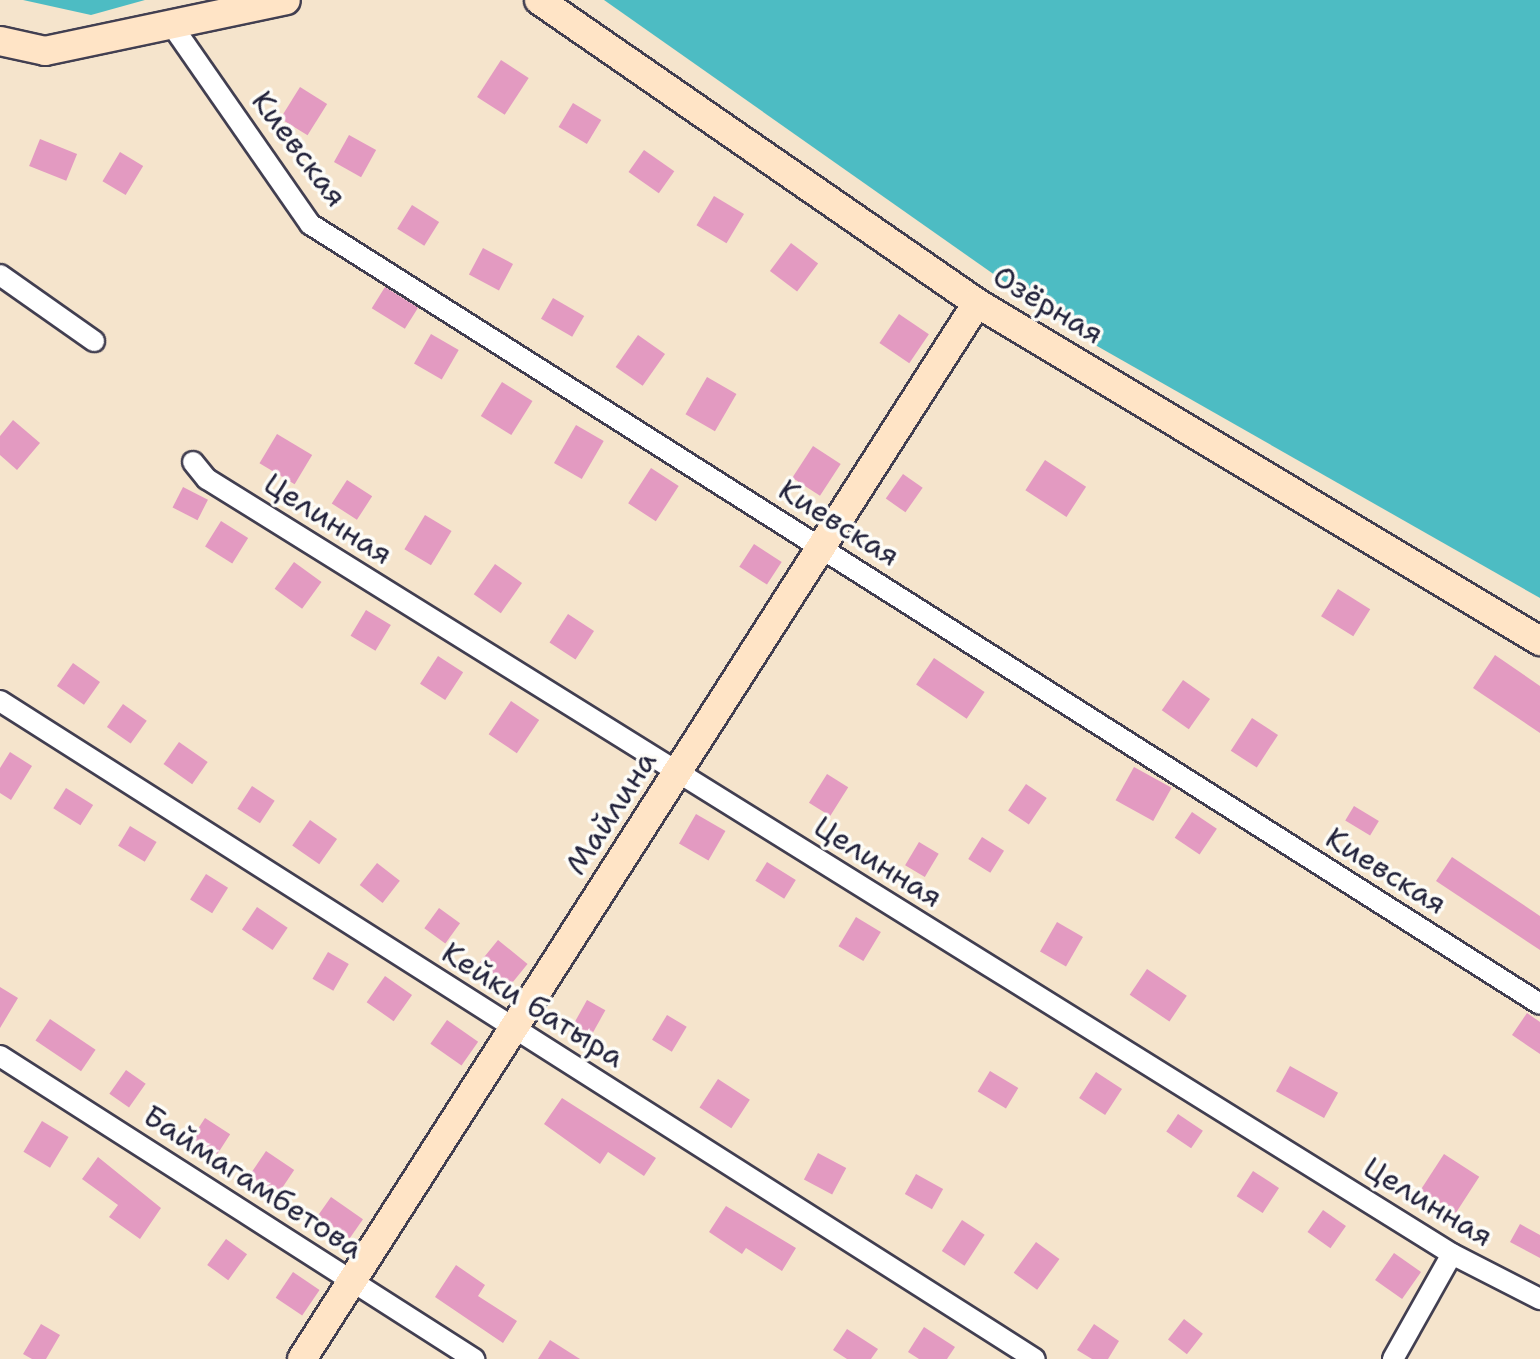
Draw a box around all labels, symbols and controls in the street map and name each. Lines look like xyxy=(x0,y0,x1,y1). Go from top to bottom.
street label: Киевская xyxy=(244,84,354,214)
street label: Озёрная xyxy=(986,258,1110,352)
street label: Целинная xyxy=(257,465,399,573)
street label: Киевская xyxy=(772,472,906,574)
street label: Майлина xyxy=(558,745,664,881)
street label: Целинная xyxy=(807,808,949,916)
street label: Киевская xyxy=(1319,820,1453,922)
street label: Кейки батыра xyxy=(435,935,631,1075)
street label: Баймагамбетова xyxy=(136,1098,370,1266)
street label: Целинная xyxy=(1357,1149,1499,1255)

